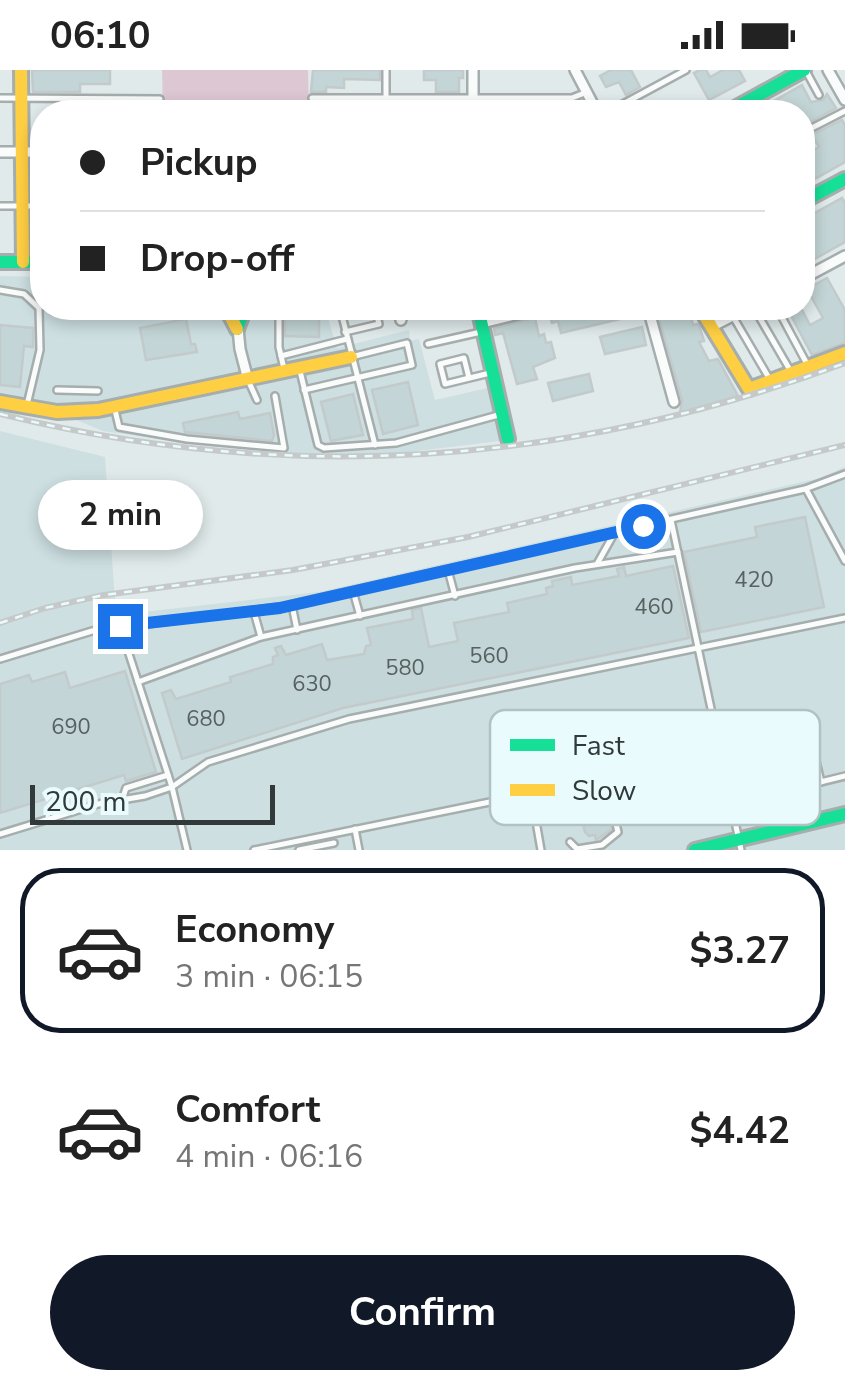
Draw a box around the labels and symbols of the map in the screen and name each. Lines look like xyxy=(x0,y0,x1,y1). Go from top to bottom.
callout: 2 min xyxy=(38,481,202,551)
route start xyxy=(621,504,666,549)
house number: 420 xyxy=(734,565,774,595)
house number: 460 xyxy=(634,592,674,622)
route end xyxy=(98,604,143,649)
house number: 560 xyxy=(469,641,509,671)
house number: 580 xyxy=(385,653,425,683)
house number: 630 xyxy=(292,669,332,699)
house number: 680 xyxy=(186,704,226,734)
legend xyxy=(490,710,820,825)
house number: 690 xyxy=(51,712,91,742)
text: Fast xyxy=(572,727,625,765)
text: Slow xyxy=(572,772,636,810)
scale bar xyxy=(30,780,275,824)

